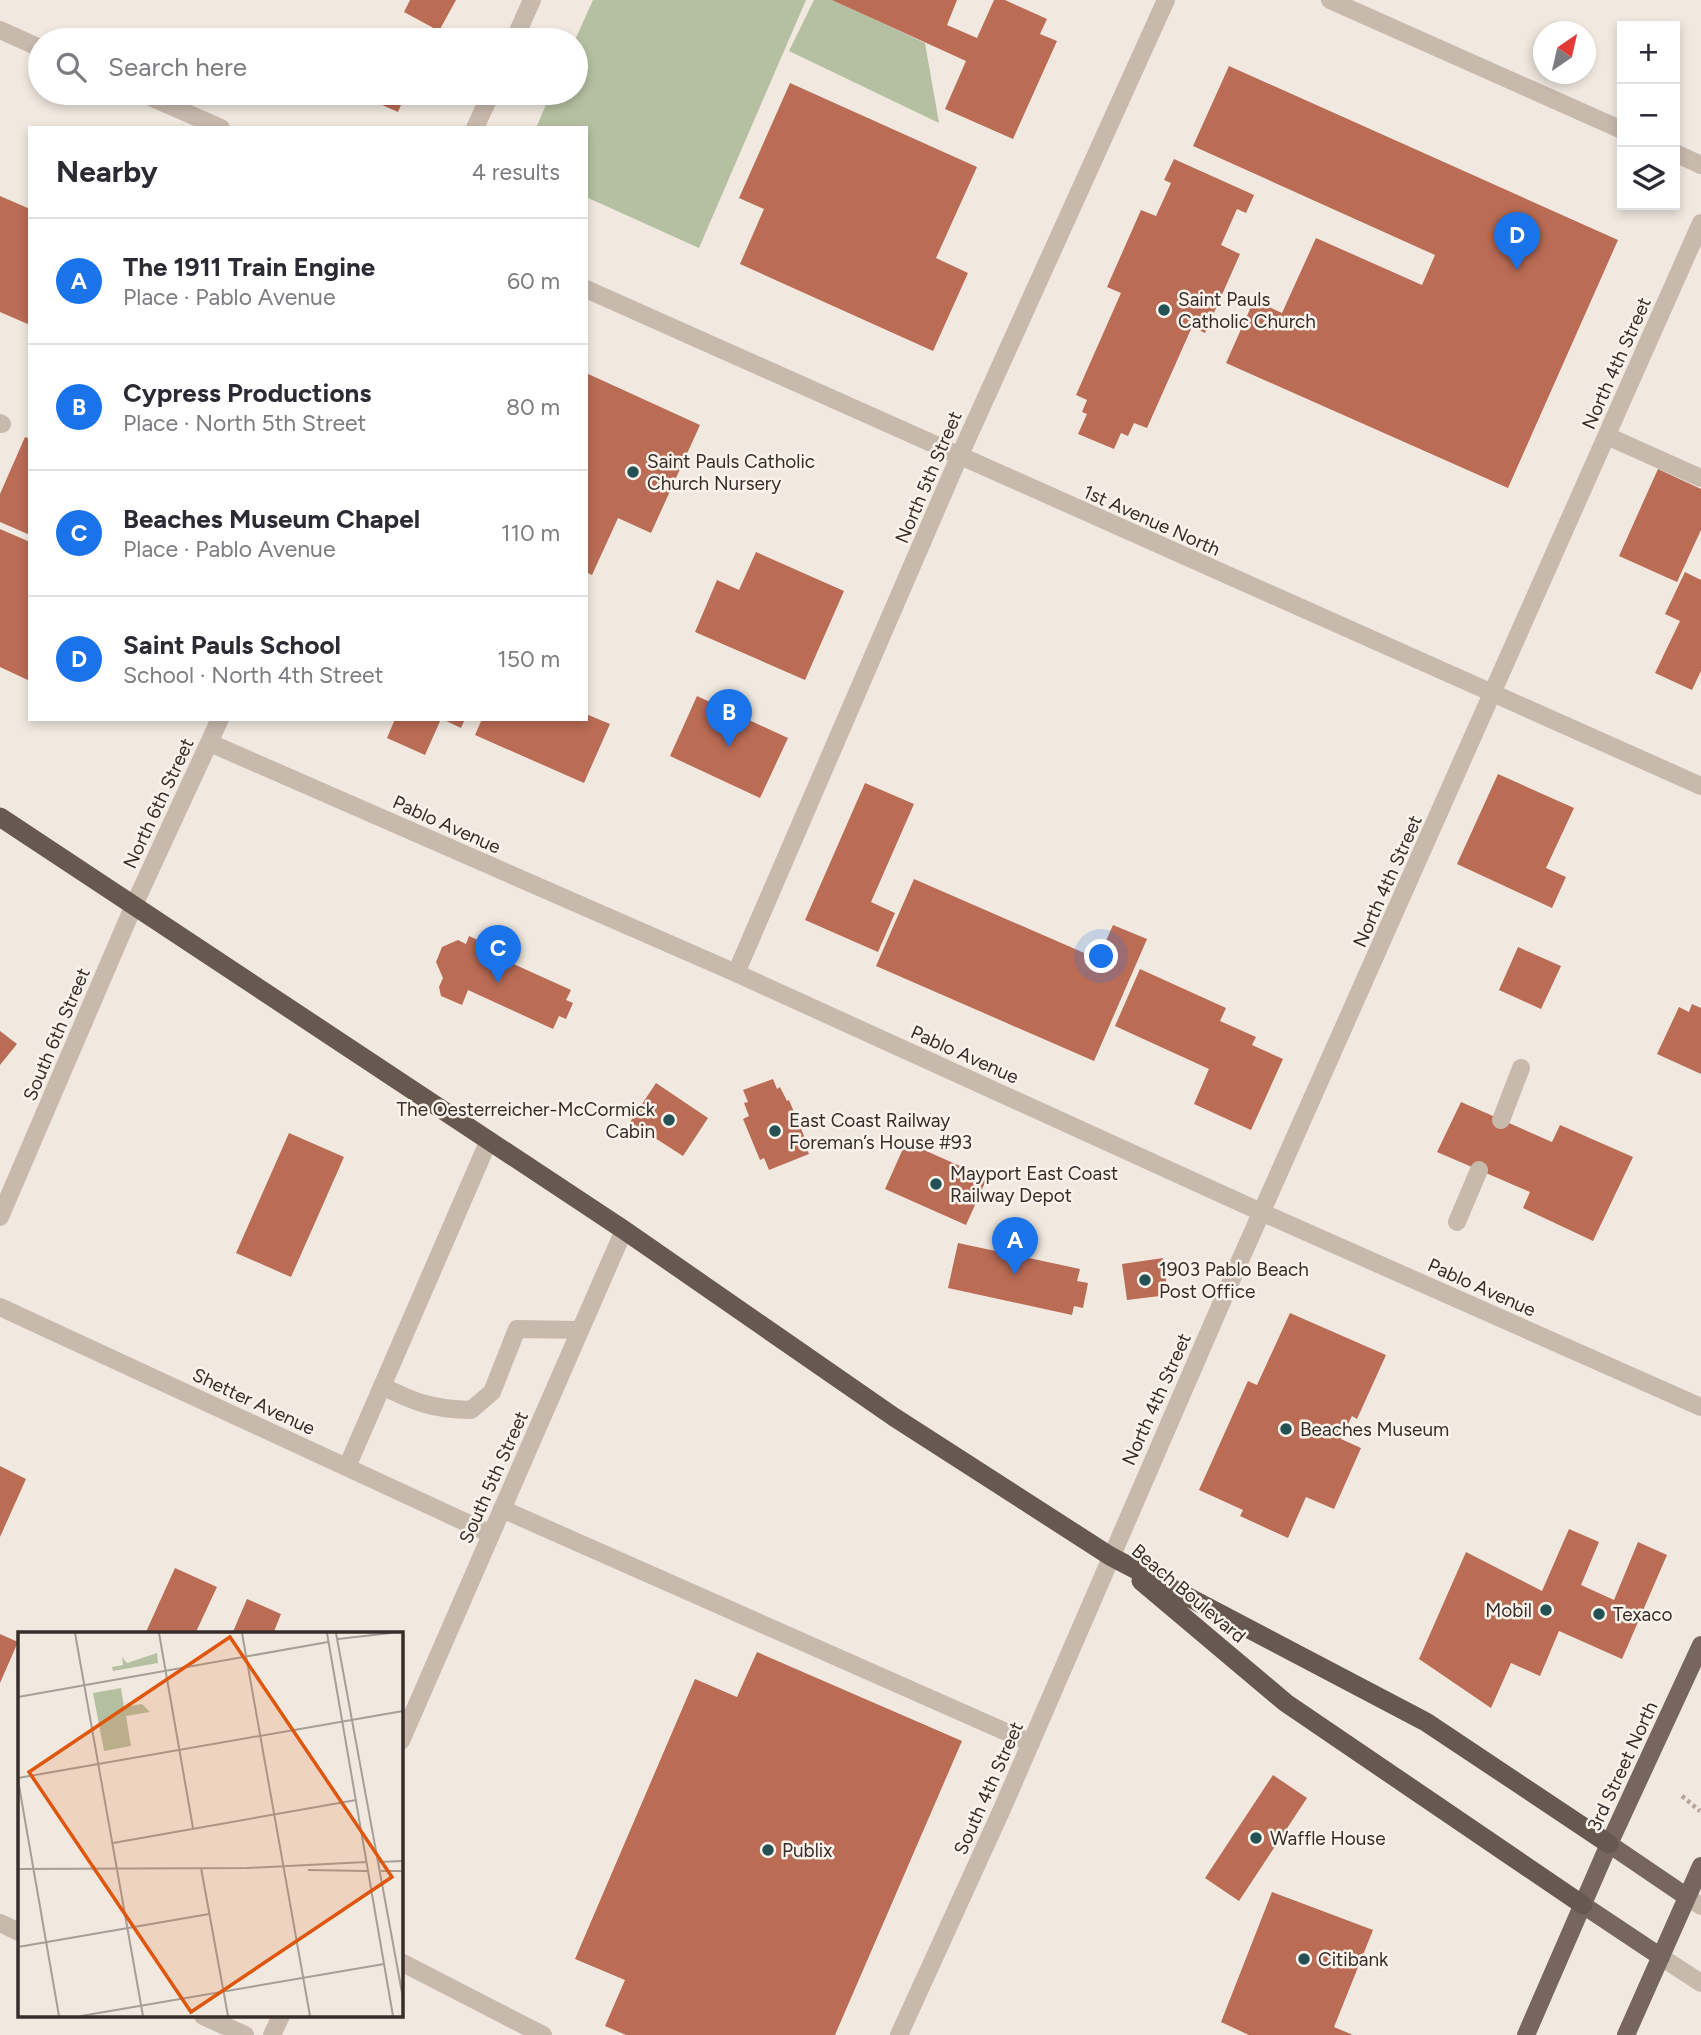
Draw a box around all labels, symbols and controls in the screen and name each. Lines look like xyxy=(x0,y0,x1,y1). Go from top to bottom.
north arrow xyxy=(1533,21,1596,84)
map controls xyxy=(1617,21,1680,210)
button: + xyxy=(1617,21,1680,84)
search box xyxy=(28,28,588,105)
icon: search xyxy=(52,48,90,86)
text: Search here xyxy=(108,51,247,83)
button: − xyxy=(1617,84,1680,147)
button: layers xyxy=(1617,147,1680,210)
text: Nearby xyxy=(56,153,158,190)
text: 4 results xyxy=(472,158,560,186)
pin: D xyxy=(1494,212,1540,270)
text: The 1911 Train Engine xyxy=(123,251,375,283)
text: A xyxy=(71,267,87,295)
text: 60 m xyxy=(507,267,560,295)
text: Place · Pablo Avenue xyxy=(123,283,335,311)
place label: Saint Pauls Catholic Church xyxy=(1178,288,1316,333)
street label: North 4th Street xyxy=(1577,294,1656,433)
marker: Saint Pauls Catholic Church xyxy=(1156,302,1172,318)
text: Cypress Productions xyxy=(123,377,371,409)
text: B xyxy=(72,393,86,421)
text: 80 m xyxy=(506,393,560,421)
street label: North 5th Street xyxy=(890,408,967,547)
text: Place · North 5th Street xyxy=(123,409,366,437)
place label: Saint Pauls Catholic Church Nursery xyxy=(647,450,815,495)
marker: Saint Pauls Catholic Church Nursery xyxy=(625,464,641,480)
street label: 1st Avenue North xyxy=(1080,480,1224,561)
text: Beaches Museum Chapel xyxy=(123,503,420,535)
text: C xyxy=(71,519,87,547)
text: 110 m xyxy=(501,519,560,547)
text: Place · Pablo Avenue xyxy=(123,535,335,563)
text: Saint Pauls School xyxy=(123,629,341,661)
text: D xyxy=(71,645,87,673)
text: 150 m xyxy=(497,645,560,673)
text: School · North 4th Street xyxy=(123,661,383,689)
pin: B xyxy=(706,689,752,747)
street label: North 6th Street xyxy=(118,734,199,872)
street label: Pablo Avenue xyxy=(389,790,504,859)
street label: North 4th Street xyxy=(1348,812,1427,951)
pin: C xyxy=(475,925,521,983)
your location xyxy=(1084,939,1118,973)
street label: South 6th Street xyxy=(18,964,95,1104)
street label: Pablo Avenue xyxy=(907,1020,1022,1089)
place label: The Oesterreicher-McCormick Cabin xyxy=(397,1098,656,1143)
place label: East Coast Railway Foreman’s House #93 xyxy=(789,1109,972,1154)
marker: The Oesterreicher-McCormick Cabin xyxy=(661,1112,677,1128)
marker: East Coast Railway Foreman’s House #93 xyxy=(767,1123,783,1139)
place label: Mayport East Coast Railway Depot xyxy=(950,1162,1118,1207)
marker: Mayport East Coast Railway Depot xyxy=(928,1176,944,1192)
pin: A xyxy=(992,1217,1038,1275)
street label: Pablo Avenue xyxy=(1424,1253,1539,1322)
place label: 1903 Pablo Beach Post Office xyxy=(1159,1258,1309,1303)
marker: 1903 Pablo Beach Post Office xyxy=(1137,1272,1153,1288)
street label: North 4th Street xyxy=(1117,1330,1196,1469)
street label: Shetter Avenue xyxy=(189,1363,319,1440)
street label: South 5th Street xyxy=(454,1407,533,1547)
place label: Beaches Museum xyxy=(1300,1418,1449,1441)
marker: Beaches Museum xyxy=(1278,1421,1294,1437)
street label: Beach Boulevard xyxy=(1127,1539,1250,1648)
place label: Mobil xyxy=(1485,1599,1532,1622)
marker: Mobil xyxy=(1538,1602,1554,1618)
place label: Texaco xyxy=(1613,1603,1673,1626)
marker: Texaco xyxy=(1591,1606,1607,1622)
inset map xyxy=(18,1632,402,2018)
street label: 3rd Street North xyxy=(1582,1698,1663,1835)
street label: South 4th Street xyxy=(949,1718,1028,1858)
place label: Waffle House xyxy=(1270,1827,1386,1850)
marker: Waffle House xyxy=(1248,1830,1264,1846)
place label: Publix xyxy=(782,1839,832,1862)
marker: Publix xyxy=(760,1842,776,1858)
place label: Citibank xyxy=(1318,1948,1389,1971)
marker: Citibank xyxy=(1296,1951,1312,1967)

